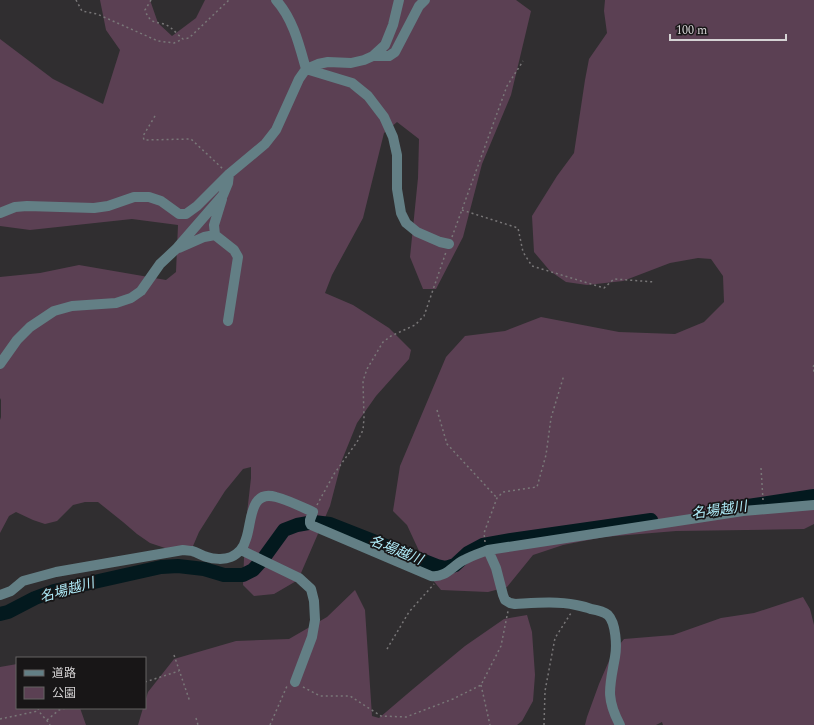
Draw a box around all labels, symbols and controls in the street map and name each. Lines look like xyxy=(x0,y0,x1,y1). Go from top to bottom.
scale bar xyxy=(670,16,786,42)
text: 100 m xyxy=(676,21,707,40)
water label: 名場越川 xyxy=(690,495,750,524)
water label: 名場越川 xyxy=(366,530,428,571)
water label: 名場越川 xyxy=(37,572,99,608)
legend xyxy=(16,657,146,709)
text: 道路 xyxy=(52,664,76,683)
text: 公園 xyxy=(52,684,76,703)

